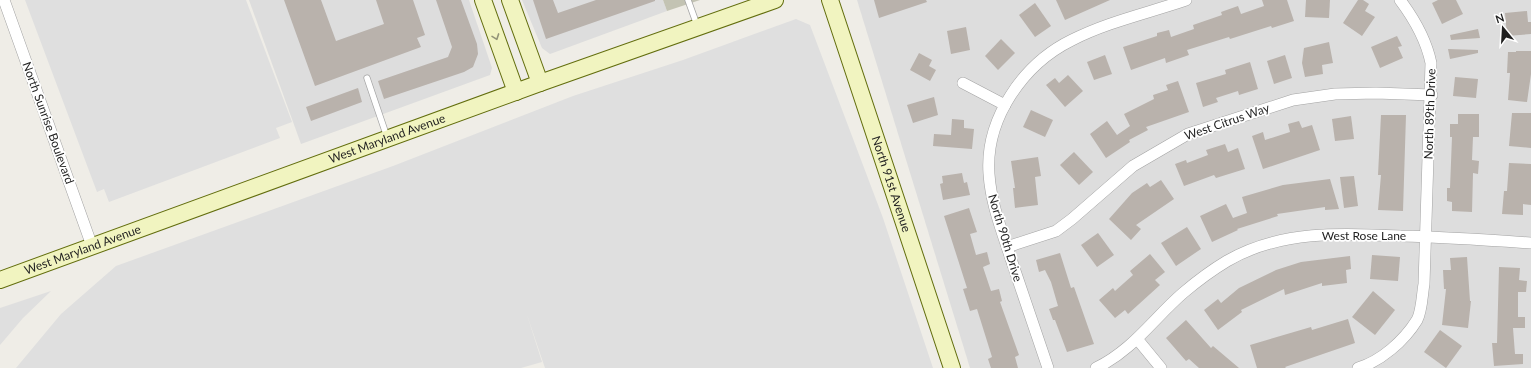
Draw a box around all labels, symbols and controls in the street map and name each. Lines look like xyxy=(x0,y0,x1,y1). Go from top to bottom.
north arrow xyxy=(1483,8,1523,48)
text: N xyxy=(1494,11,1506,26)
one-way arrow xyxy=(492,33,500,40)
street label: North Sunrise Boulevard xyxy=(19,60,78,186)
street label: North 89th Drive xyxy=(1420,68,1439,160)
street label: West Citrus Way xyxy=(1182,100,1272,143)
street label: West Maryland Avenue xyxy=(327,110,447,166)
street label: North 91st Avenue xyxy=(869,134,914,234)
street label: North 90th Drive xyxy=(985,192,1026,283)
street label: West Maryland Avenue xyxy=(22,221,143,277)
street label: West Rose Lane xyxy=(1322,228,1406,243)

